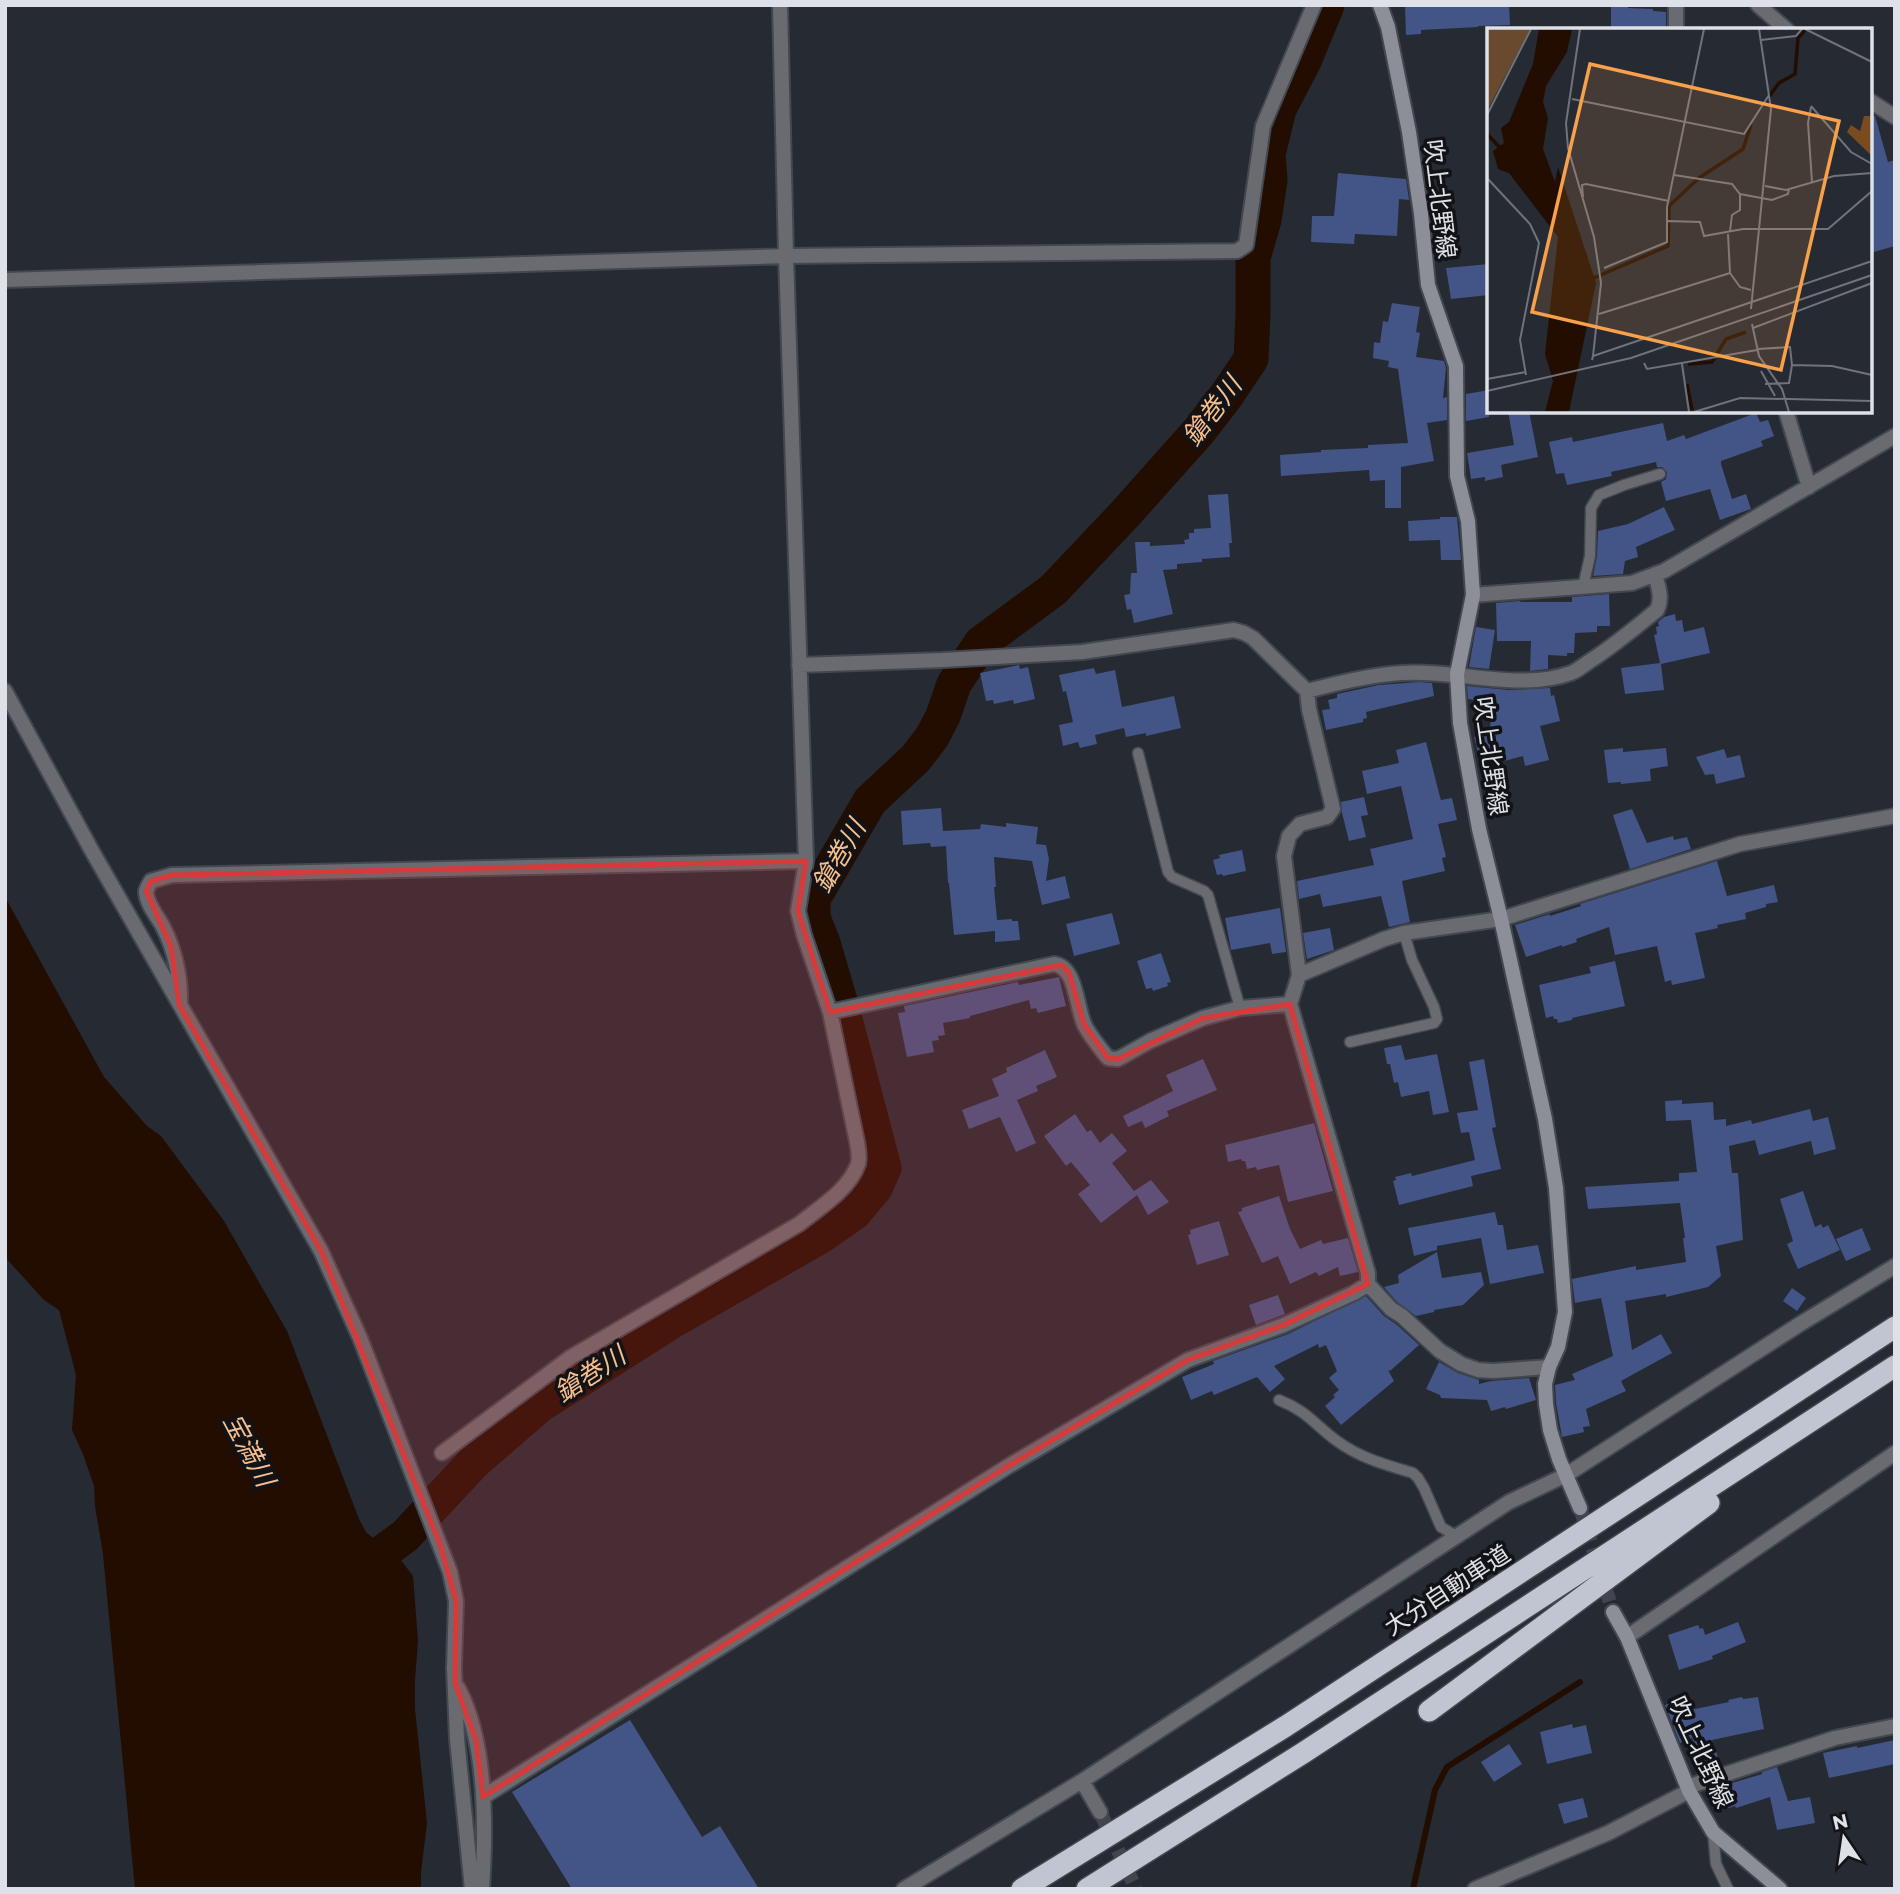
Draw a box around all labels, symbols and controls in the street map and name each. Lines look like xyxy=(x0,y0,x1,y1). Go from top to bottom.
inset map xyxy=(1487,28,1872,413)
street label: 吹上北野線 xyxy=(1418,138,1462,260)
water label: 鎗巻川 xyxy=(1176,368,1250,452)
street label: 吹上北野線 xyxy=(1468,695,1514,817)
water label: 鎗巻川 xyxy=(806,812,874,898)
water label: 鎗巻川 xyxy=(549,1338,634,1409)
water label: 宝満川 xyxy=(217,1408,283,1495)
street label: 大分自動車道 xyxy=(1379,1539,1515,1641)
street label: 吹上北野線 xyxy=(1663,1691,1739,1813)
north arrow xyxy=(1809,1803,1879,1873)
text: N xyxy=(1830,1809,1850,1835)

